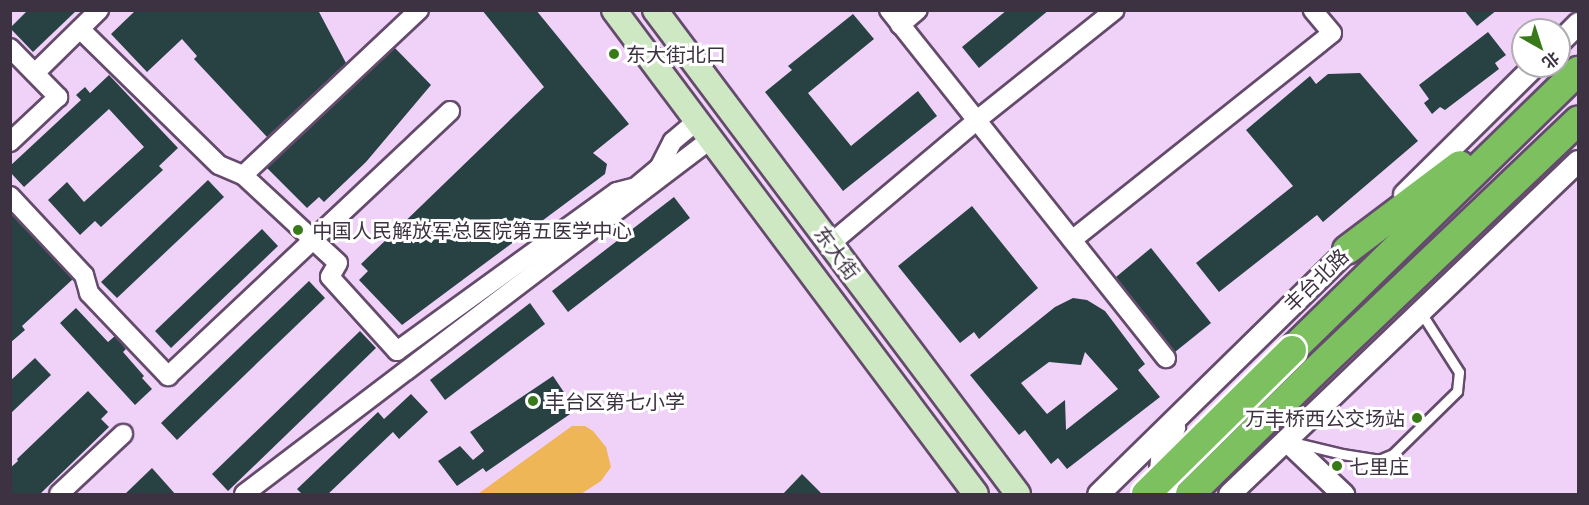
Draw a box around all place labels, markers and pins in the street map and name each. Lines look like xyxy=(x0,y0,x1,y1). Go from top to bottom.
place label: 东大街北口 xyxy=(626,42,726,66)
marker: 东大街北口 xyxy=(607,47,621,61)
place label: 中国人民解放军总医院第五医学中心 xyxy=(312,218,632,242)
marker: 中国人民解放军总医院第五医学中心 xyxy=(289,221,307,239)
place label: 丰台区第七小学 xyxy=(545,389,685,413)
marker: 丰台区第七小学 xyxy=(526,394,540,408)
place label: 万丰桥西公交场站 xyxy=(1245,406,1405,430)
marker: 万丰桥西公交场站 xyxy=(1410,411,1424,425)
place label: 七里庄 xyxy=(1349,454,1409,478)
marker: 七里庄 xyxy=(1330,459,1344,473)

